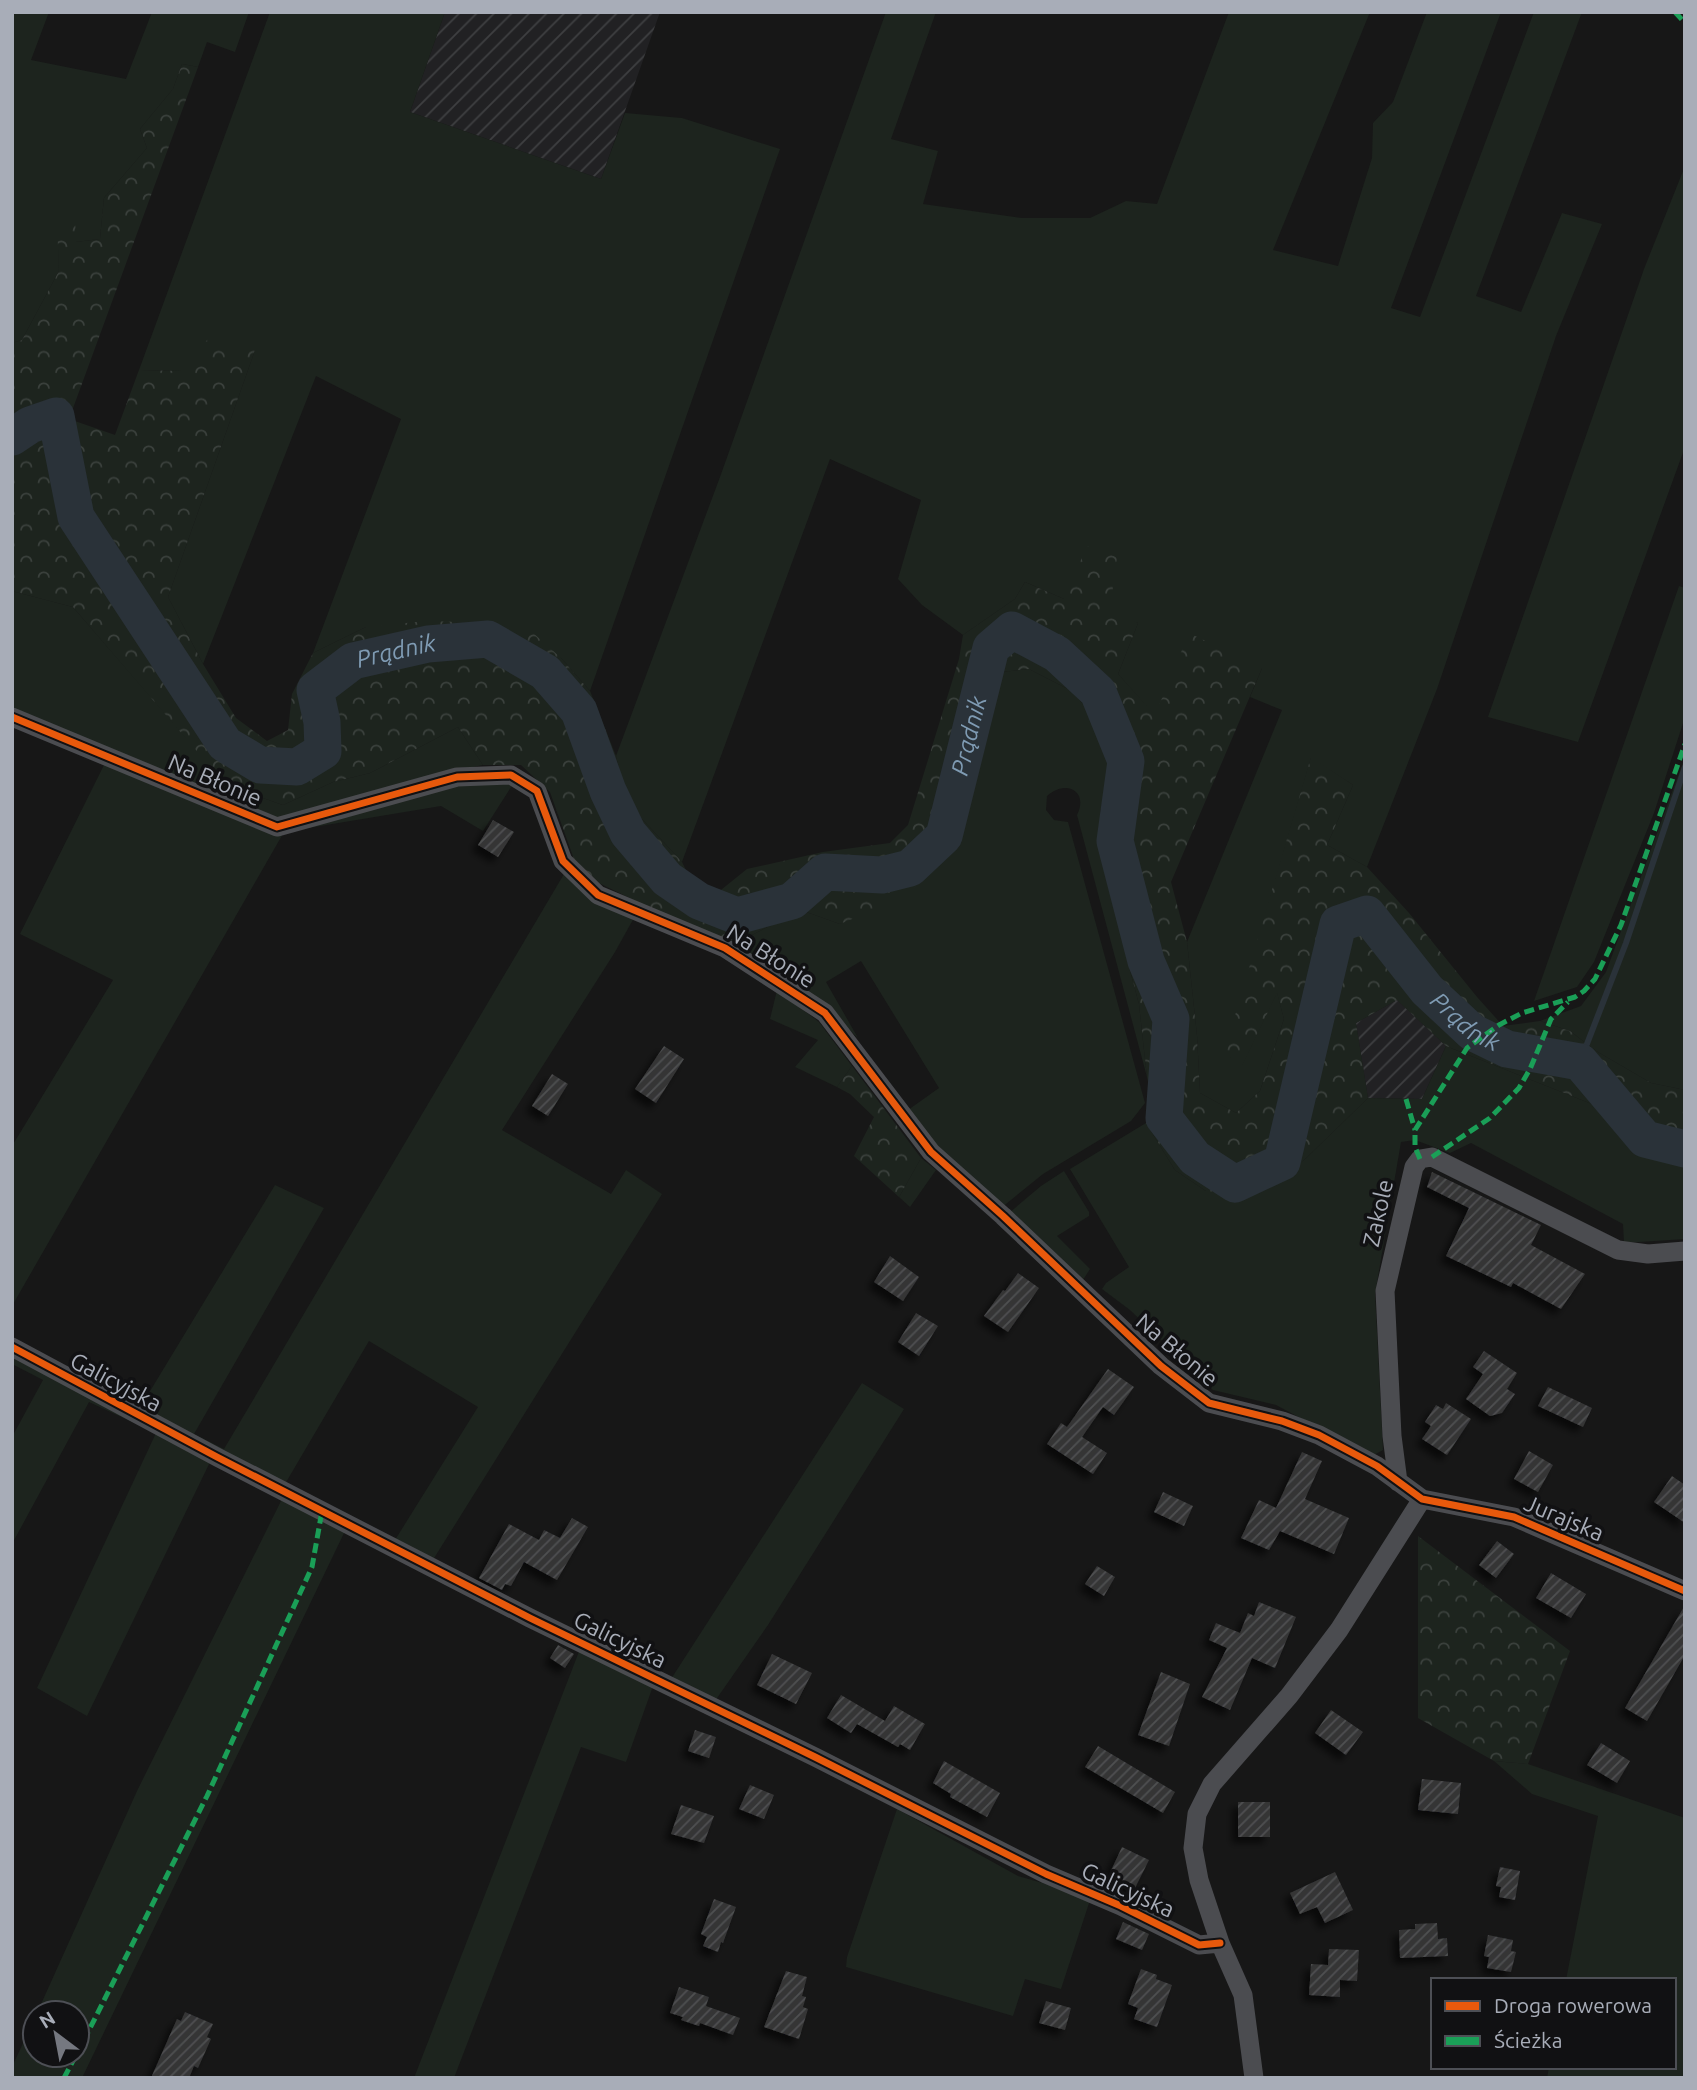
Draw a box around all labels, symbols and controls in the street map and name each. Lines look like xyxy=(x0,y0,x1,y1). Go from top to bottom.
water label: Prądnik xyxy=(354,629,438,673)
water label: Prądnik xyxy=(946,692,992,778)
street label: Na Błonie xyxy=(165,749,266,810)
street label: Na Błonie xyxy=(723,919,820,992)
water label: Prądnik xyxy=(1425,986,1505,1057)
street label: Zakole xyxy=(1358,1177,1397,1249)
street label: Na Błonie xyxy=(1131,1308,1223,1391)
street label: Galicyjska xyxy=(66,1347,166,1416)
street label: Jurajska xyxy=(1521,1490,1608,1545)
street label: Galicyjska xyxy=(570,1606,671,1673)
street label: Galicyjska xyxy=(1078,1857,1179,1922)
legend xyxy=(1431,1978,1676,2069)
text: Droga rowerowa xyxy=(1494,1993,1652,2017)
north arrow xyxy=(21,1999,91,2069)
text: N xyxy=(35,2006,59,2033)
text: Ścieżka xyxy=(1494,2028,1563,2052)

